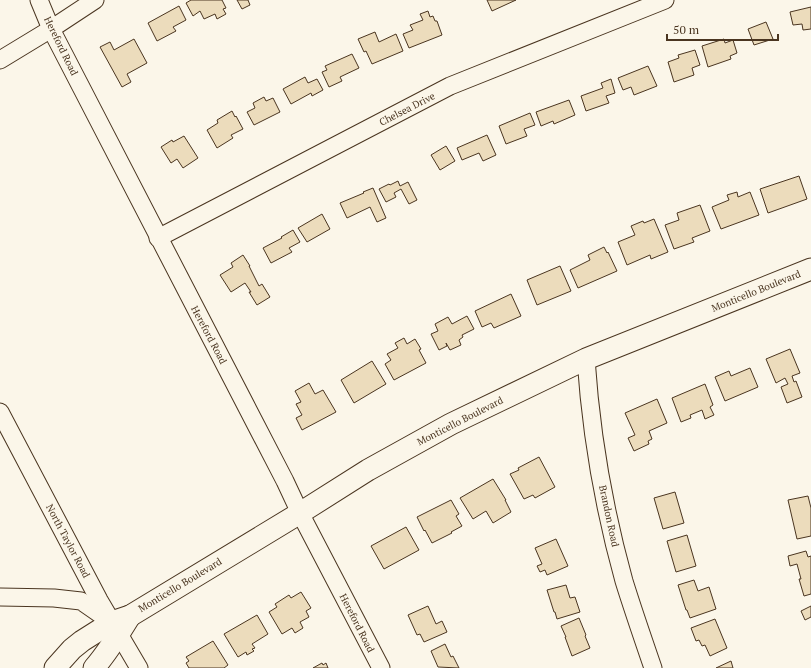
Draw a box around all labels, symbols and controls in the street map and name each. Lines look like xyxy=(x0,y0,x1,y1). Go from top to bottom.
street label: Hereford Road xyxy=(41,14,81,78)
scale bar xyxy=(667,16,778,42)
text: 50 m xyxy=(673,22,700,37)
street label: Chelsea Drive xyxy=(377,89,437,129)
street label: Monticello Boulevard xyxy=(709,267,803,315)
street label: Hereford Road xyxy=(188,304,230,367)
street label: Monticello Boulevard xyxy=(415,393,506,448)
street label: Brandon Road xyxy=(596,484,622,548)
street label: North Taylor Road xyxy=(43,502,93,581)
street label: Monticello Boulevard xyxy=(136,555,225,615)
street label: Hereford Road xyxy=(337,591,378,655)

